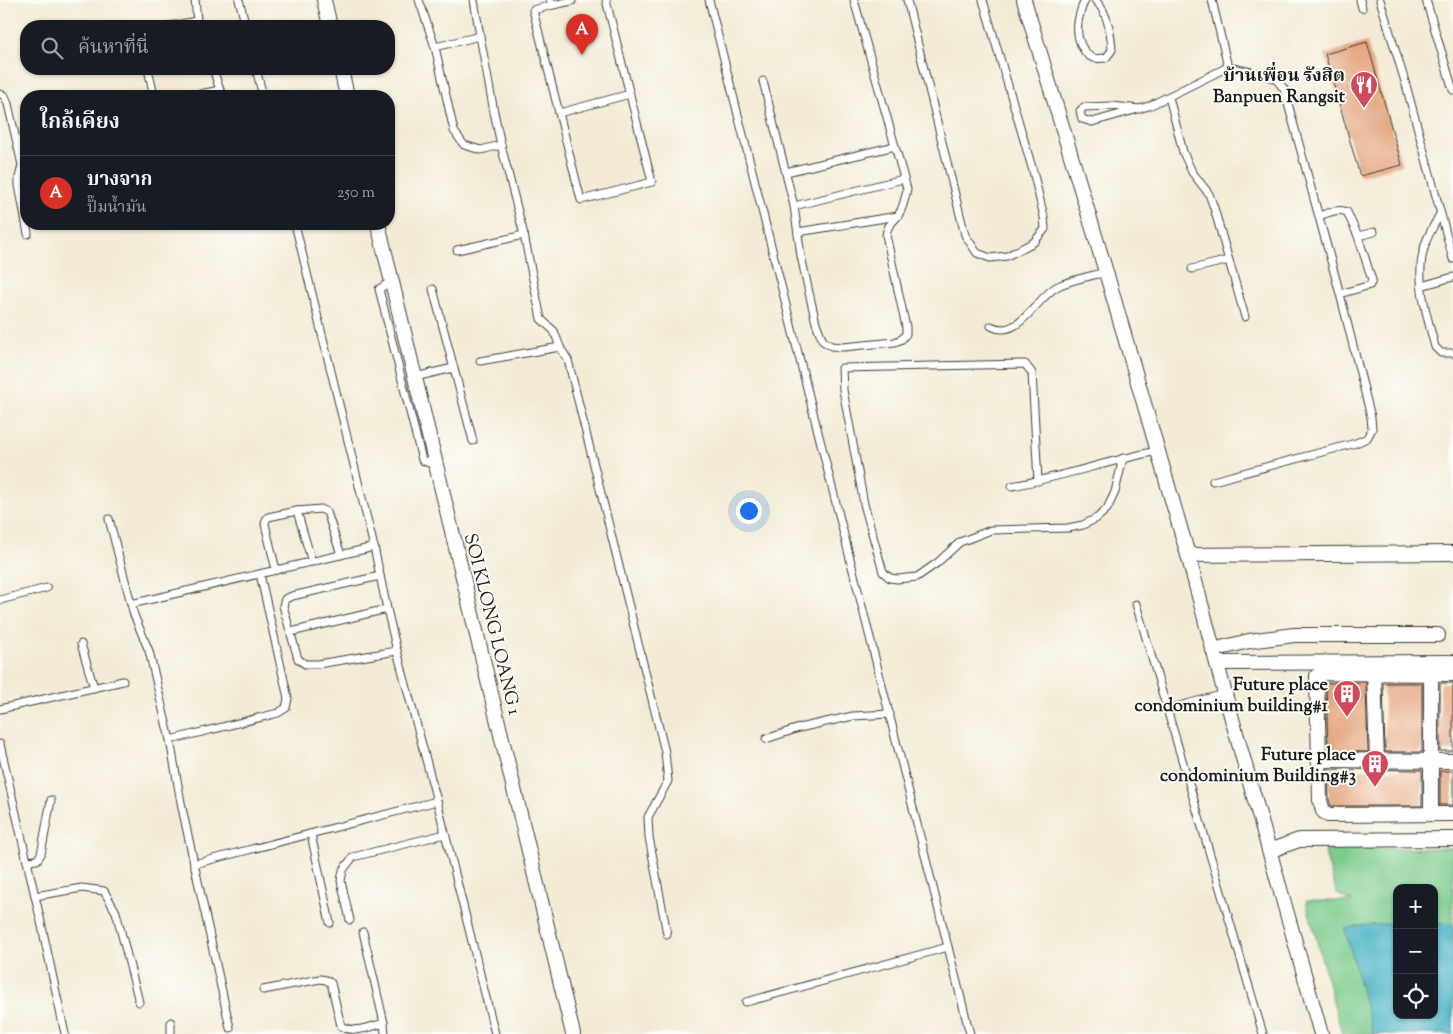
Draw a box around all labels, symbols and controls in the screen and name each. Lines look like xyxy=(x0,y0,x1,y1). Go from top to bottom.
pin: A xyxy=(566,14,598,55)
search box xyxy=(20,20,395,75)
icon: search xyxy=(38,34,66,62)
text: ค้นหาที่นี่ xyxy=(78,35,149,62)
place label: บ้านเพื่อน รังสิต Banpuen Rangsit xyxy=(1213,61,1346,111)
restaurant icon: บ้านเพื่อน รังสิต Banpuen Rangsit xyxy=(1349,70,1379,109)
text: ใกล้เคียง xyxy=(40,108,120,138)
text: บางจาก xyxy=(87,167,153,194)
text: A xyxy=(50,182,63,205)
text: 250 m xyxy=(337,182,375,205)
text: ปั๊มน้ำมัน xyxy=(87,197,146,220)
your location xyxy=(736,498,762,524)
street label: SOI KLONG LOANG 1 xyxy=(456,531,526,718)
place label: Future place condominium building#1 xyxy=(1135,673,1329,720)
building icon: Future place condominium building#1 xyxy=(1332,679,1362,718)
place label: Future place condominium Building#3 xyxy=(1160,743,1357,790)
building icon: Future place condominium Building#3 xyxy=(1360,749,1390,788)
map controls xyxy=(1393,884,1438,1019)
button: + xyxy=(1393,884,1438,929)
button: − xyxy=(1393,929,1438,974)
button: locate xyxy=(1393,974,1438,1019)

